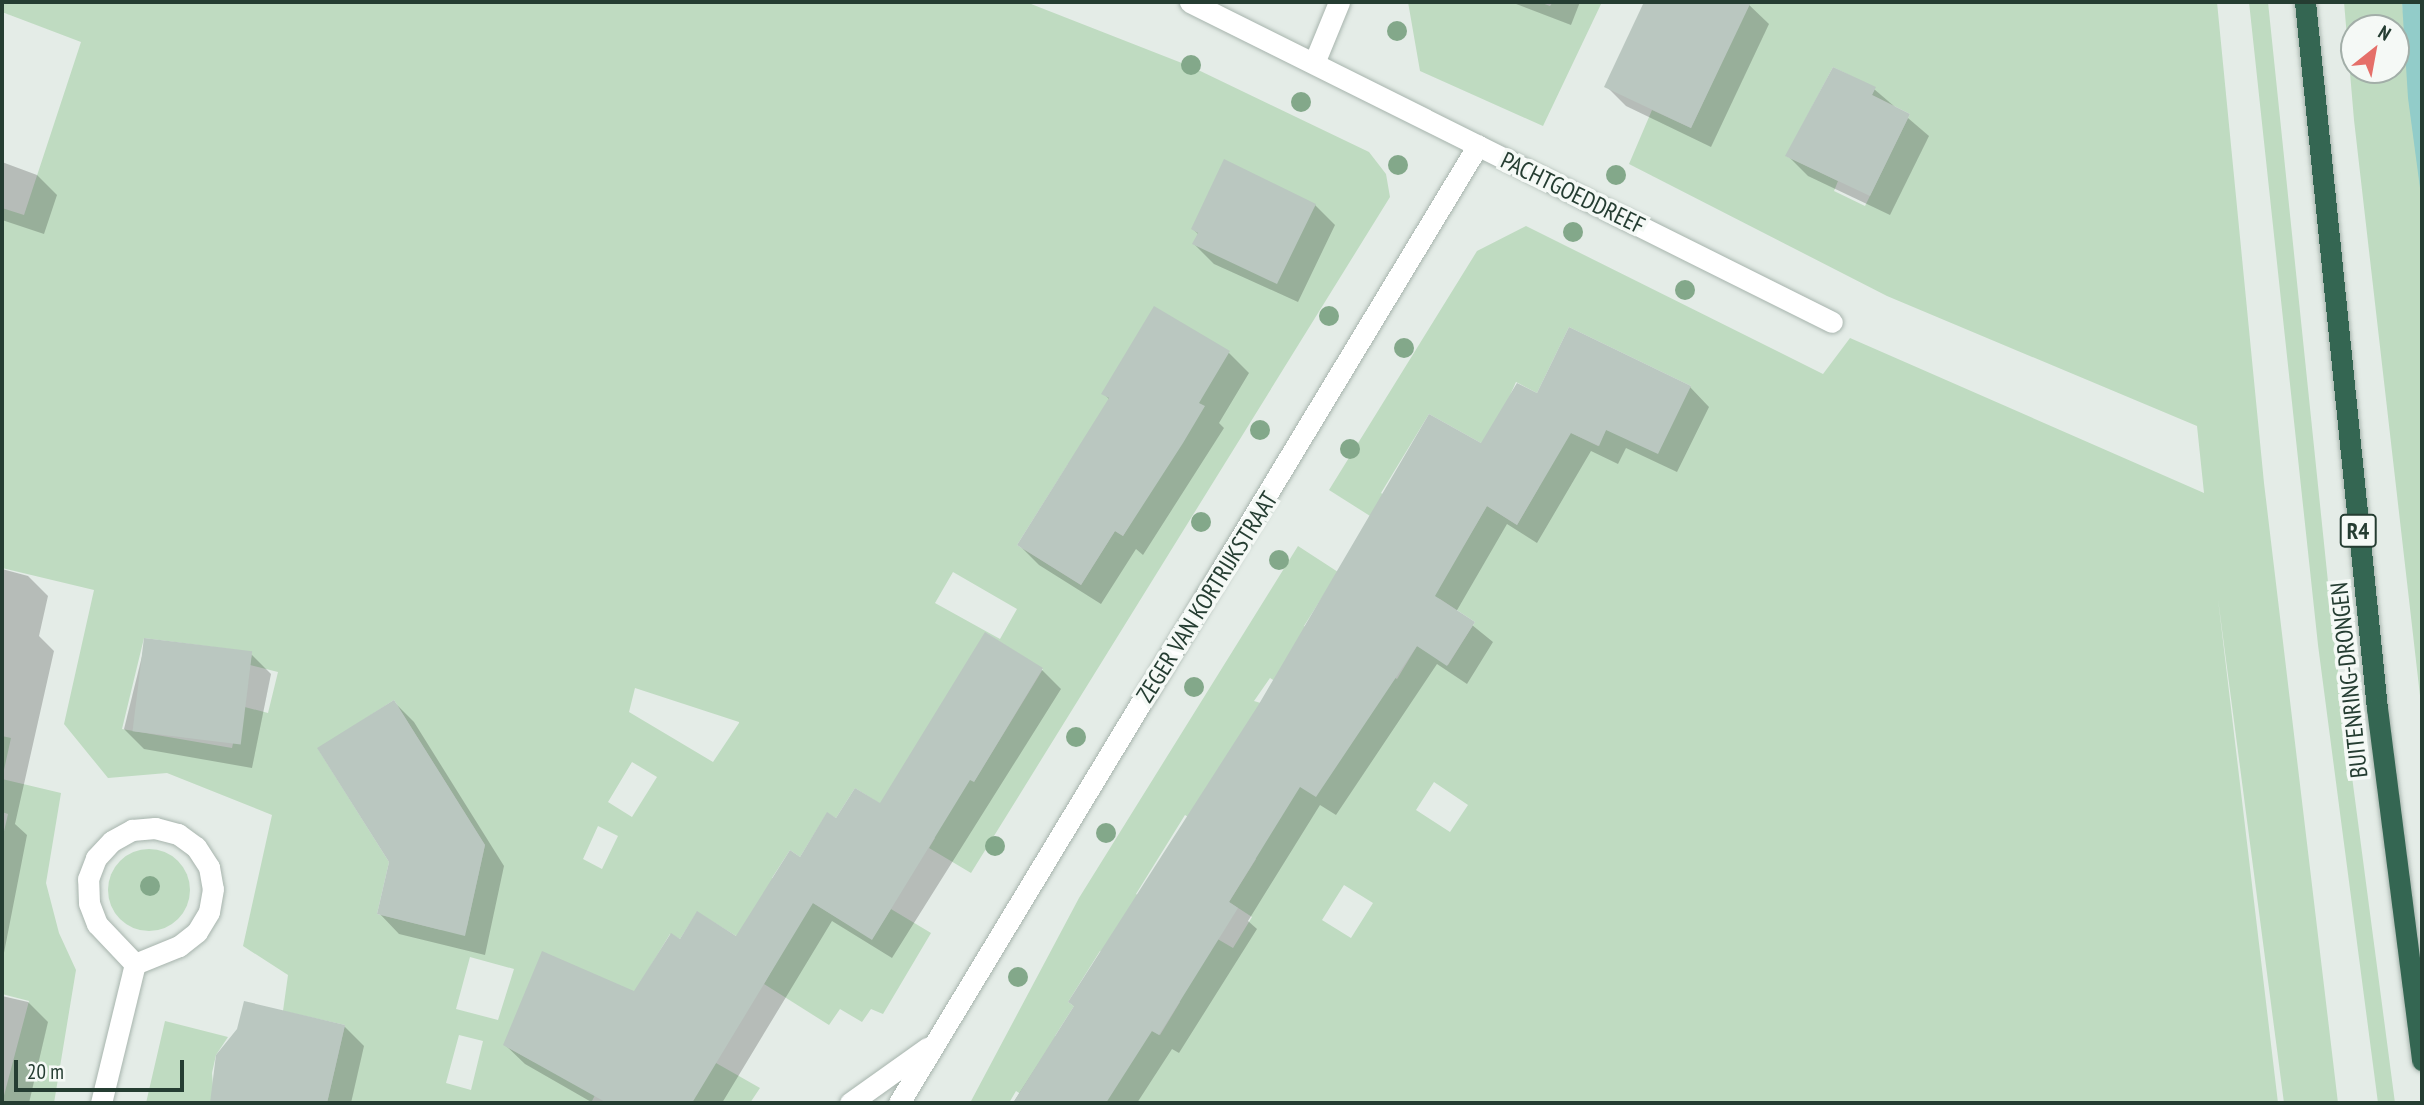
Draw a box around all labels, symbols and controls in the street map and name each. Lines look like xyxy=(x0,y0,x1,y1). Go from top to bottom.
north arrow xyxy=(2340,14,2410,84)
text: N xyxy=(2374,20,2395,46)
street label: PACHTGOEDDREEF xyxy=(1496,146,1650,240)
street label: ZEGER VAN KORTRIJKSTRAAT xyxy=(1130,486,1284,708)
road number: R4 xyxy=(2339,512,2377,551)
street label: BUITENRING-DRONGEN xyxy=(2324,581,2374,779)
scale bar xyxy=(18,1046,187,1090)
text: 20 m xyxy=(27,1058,64,1085)

